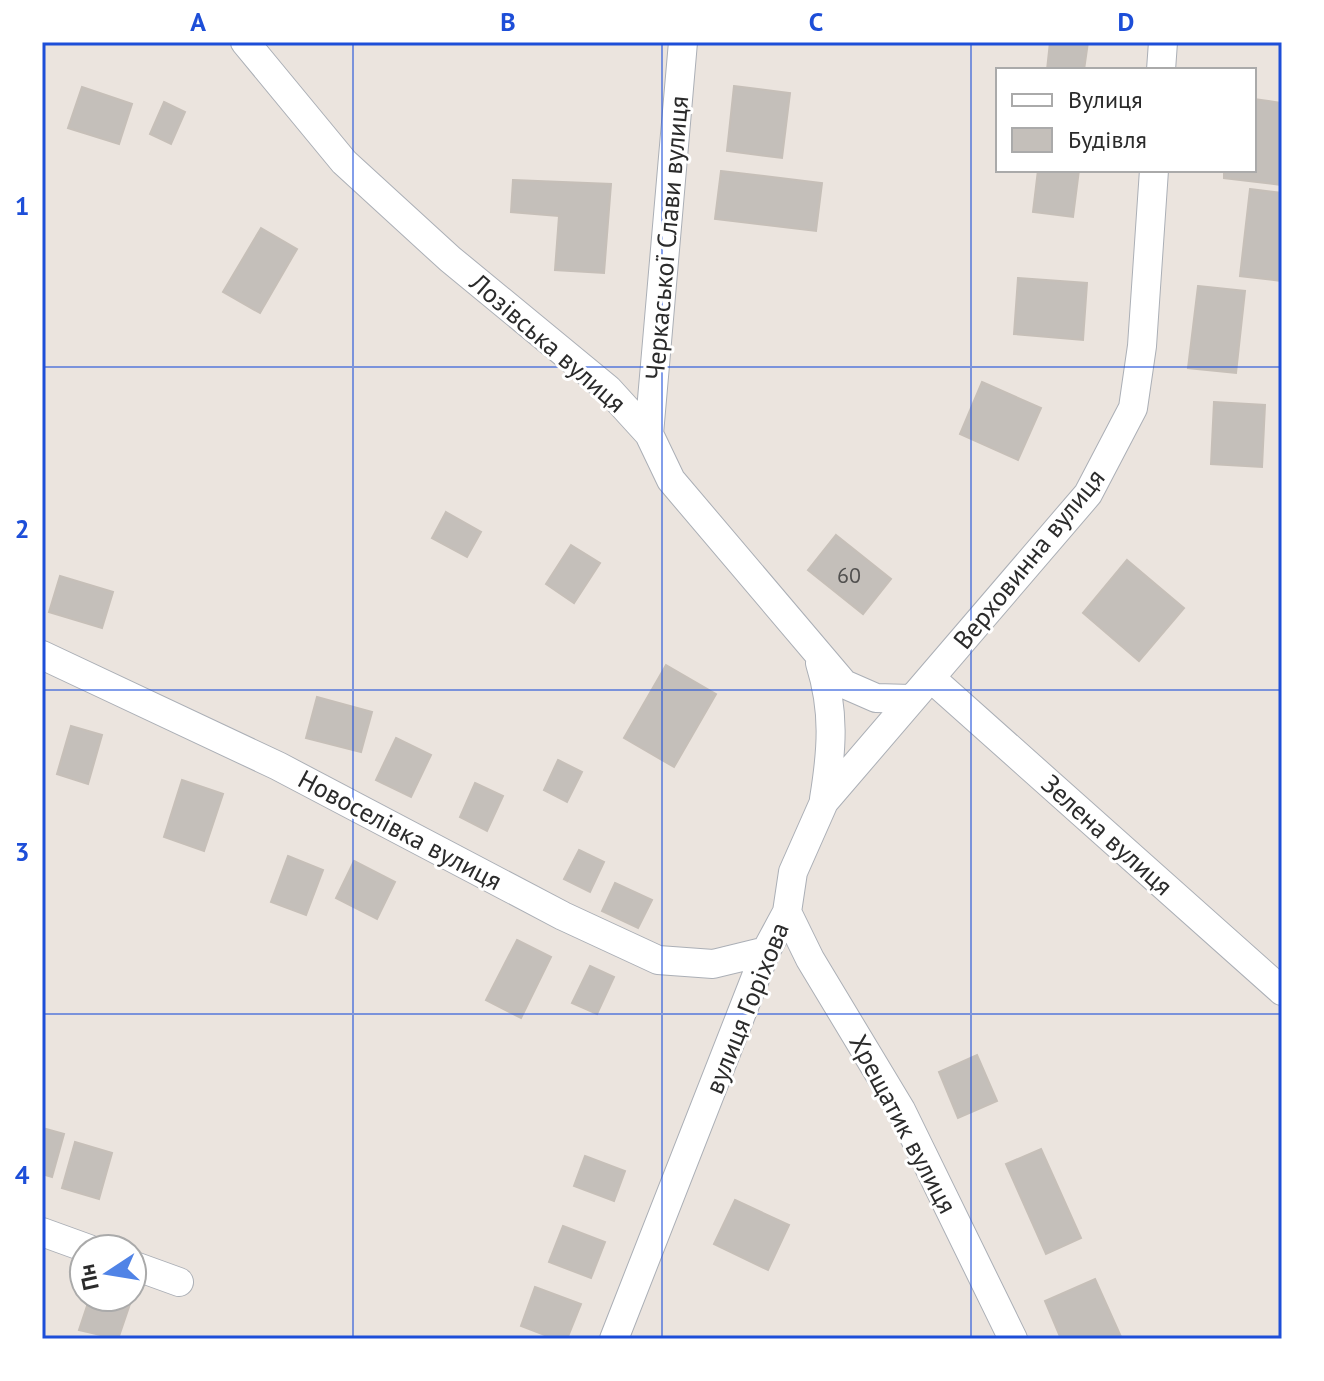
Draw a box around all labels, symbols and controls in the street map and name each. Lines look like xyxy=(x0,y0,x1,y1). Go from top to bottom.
text: A xyxy=(190,5,206,38)
text: B xyxy=(500,5,516,38)
text: C xyxy=(809,5,823,38)
text: D xyxy=(1118,5,1134,38)
legend xyxy=(996,68,1256,172)
text: Вулиця xyxy=(1068,84,1143,115)
street label: Черкаської Слави вулиця xyxy=(638,94,695,381)
text: Будівля xyxy=(1068,124,1147,155)
text: 1 xyxy=(15,189,29,222)
street label: Лозівська вулиця xyxy=(463,265,633,419)
street label: Верховинна вулиця xyxy=(946,462,1111,655)
text: 2 xyxy=(15,512,29,545)
house number: 60 xyxy=(837,561,861,589)
street label: Новоселівка вулиця xyxy=(293,762,508,897)
street label: Зелена вулиця xyxy=(1035,767,1180,902)
text: 3 xyxy=(15,835,29,868)
street label: вулиця Горіхова xyxy=(697,917,796,1098)
street label: Хрещатик вулиця xyxy=(842,1028,965,1219)
text: 4 xyxy=(15,1158,30,1191)
north arrow xyxy=(68,1233,148,1313)
text: Пн xyxy=(72,1262,105,1293)

